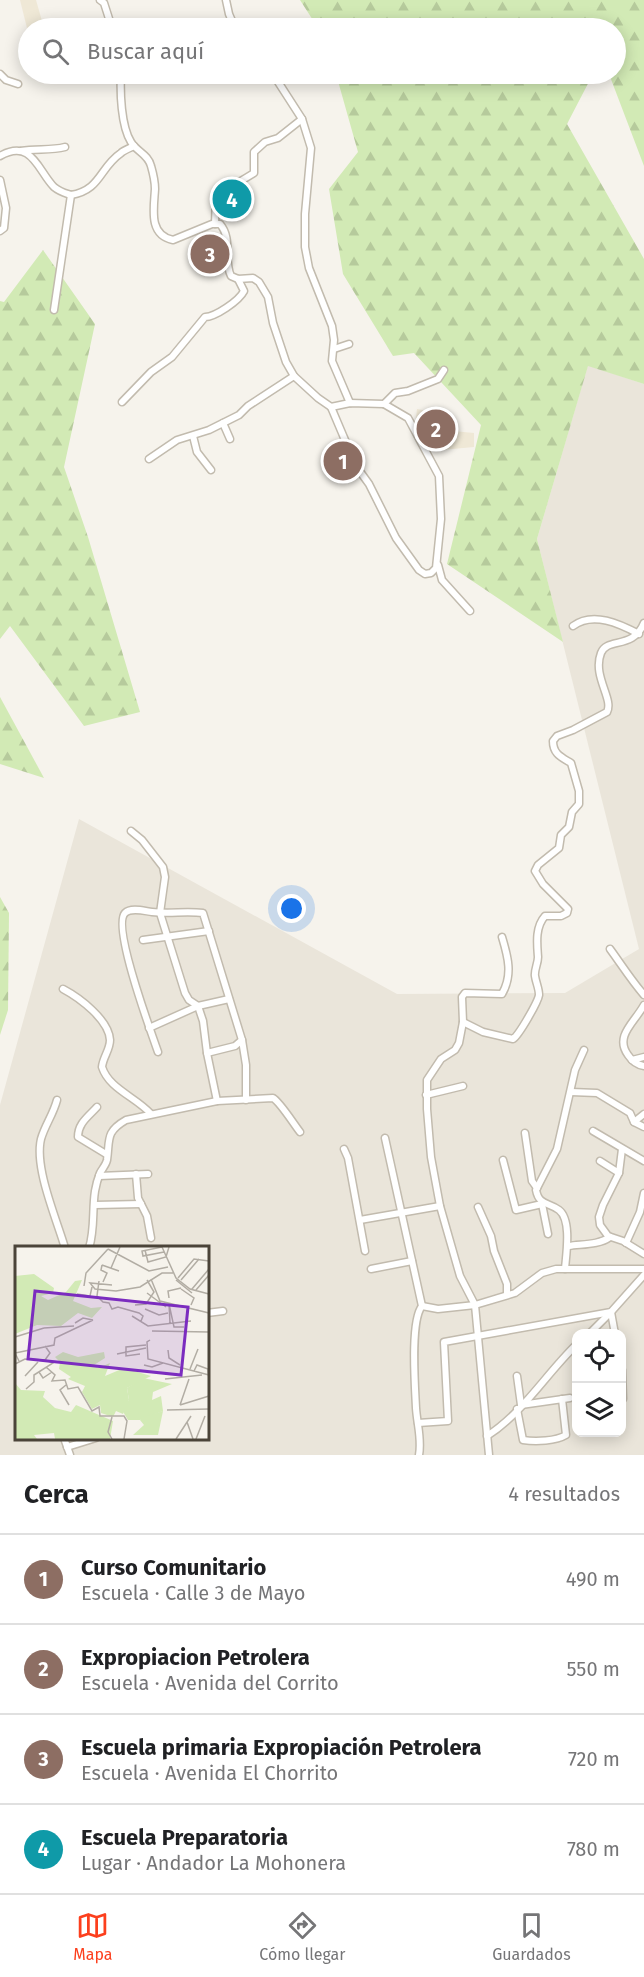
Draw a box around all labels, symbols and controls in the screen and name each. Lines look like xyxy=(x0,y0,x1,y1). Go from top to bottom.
search box xyxy=(18,18,626,84)
icon: search xyxy=(39,35,72,68)
text: Buscar aquí xyxy=(87,38,204,65)
pin: 4 xyxy=(212,176,252,222)
pin: 3 xyxy=(190,232,230,276)
pin: 2 xyxy=(416,406,456,452)
pin: 1 xyxy=(324,438,362,484)
your location xyxy=(277,894,306,923)
inset map xyxy=(15,1246,208,1440)
map controls xyxy=(572,1329,626,1437)
button: locate xyxy=(572,1329,626,1383)
button: layers xyxy=(572,1383,626,1437)
text: Cerca xyxy=(24,1479,89,1510)
text: 4 resultados xyxy=(508,1482,620,1506)
text: Curso Comunitario xyxy=(81,1554,266,1581)
text: 1 xyxy=(39,1567,48,1591)
text: 490 m xyxy=(566,1567,620,1591)
text: Escuela · Calle 3 de Mayo xyxy=(81,1581,305,1605)
text: Expropiacion Petrolera xyxy=(81,1644,310,1671)
text: 2 xyxy=(38,1657,49,1681)
text: 550 m xyxy=(566,1657,620,1681)
text: Escuela · Avenida del Corrito xyxy=(81,1671,339,1695)
text: Escuela primaria Expropiación Petrolera xyxy=(81,1734,482,1761)
text: 3 xyxy=(38,1747,49,1771)
text: 720 m xyxy=(568,1747,620,1771)
text: Escuela · Avenida El Chorrito xyxy=(81,1761,338,1785)
text: Escuela Preparatoria xyxy=(81,1824,288,1851)
text: 4 xyxy=(38,1837,49,1861)
text: 780 m xyxy=(567,1837,620,1861)
text: Lugar · Andador La Mohonera xyxy=(81,1851,346,1875)
tab: Mapa xyxy=(73,1909,113,1964)
tab: Cómo llegar xyxy=(259,1909,345,1964)
tab: Guardados xyxy=(492,1909,571,1964)

